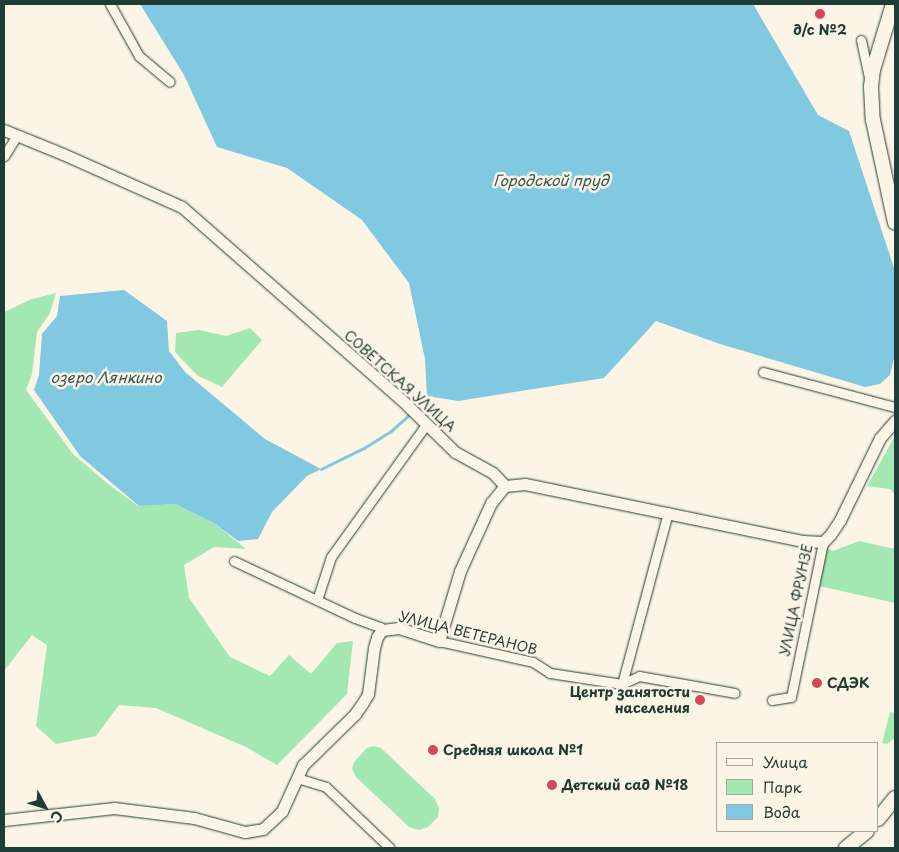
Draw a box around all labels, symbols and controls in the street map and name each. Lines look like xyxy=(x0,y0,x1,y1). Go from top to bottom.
marker: д/с №2 xyxy=(814,8,826,20)
place label: д/с №2 xyxy=(793,22,847,38)
water label: Городской пруд xyxy=(493,171,609,189)
street label: СОВЕТСКАЯ УЛИЦА xyxy=(341,327,459,435)
water label: озеро Лянкино xyxy=(51,368,161,386)
street label: УЛИЦА ФРУНЗЕ xyxy=(776,542,816,658)
street label: УЛИЦА ВЕТЕРАНОВ xyxy=(397,608,539,658)
place label: СДЭК xyxy=(827,675,869,691)
marker: СДЭК xyxy=(811,677,823,689)
place label: Центр занятости населения xyxy=(569,684,690,716)
marker: Центр занятости населения xyxy=(694,694,706,706)
place label: Средняя школа №1 xyxy=(443,742,584,758)
legend xyxy=(716,742,879,832)
marker: Средняя школа №1 xyxy=(427,744,439,756)
text: Улица xyxy=(763,750,808,773)
text: Парк xyxy=(763,775,802,798)
place label: Детский сад №18 xyxy=(562,777,689,793)
marker: Детский сад №18 xyxy=(546,779,558,791)
north arrow xyxy=(20,782,70,832)
text: Вода xyxy=(763,800,800,823)
text: С xyxy=(46,806,69,827)

